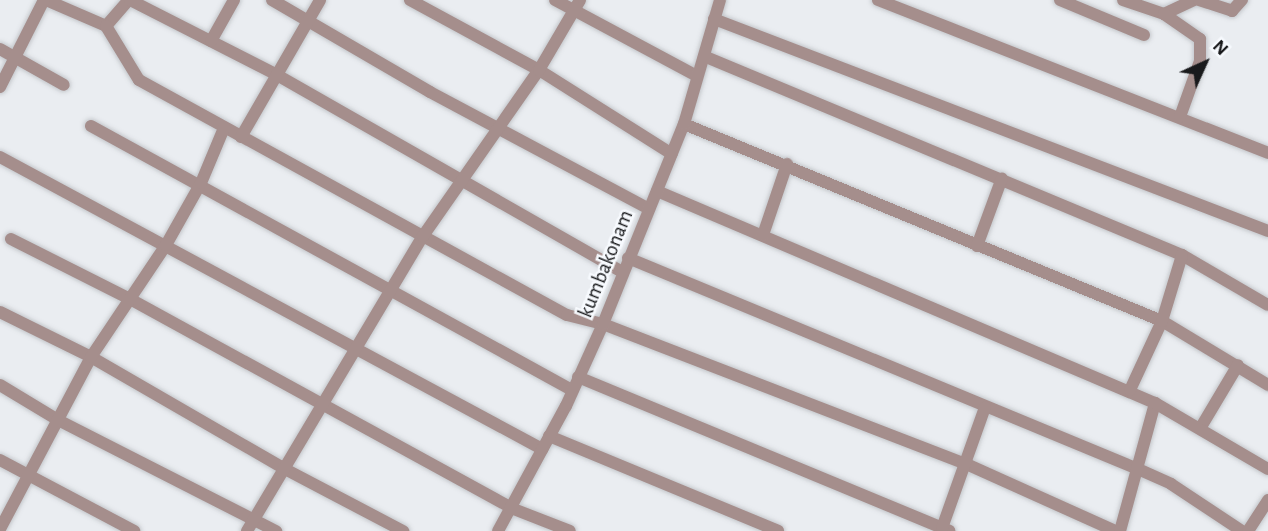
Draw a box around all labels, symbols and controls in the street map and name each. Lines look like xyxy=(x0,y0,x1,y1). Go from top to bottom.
north arrow xyxy=(1170,28,1240,98)
text: N xyxy=(1209,36,1232,59)
street label: kumbakonam xyxy=(573,207,639,321)

